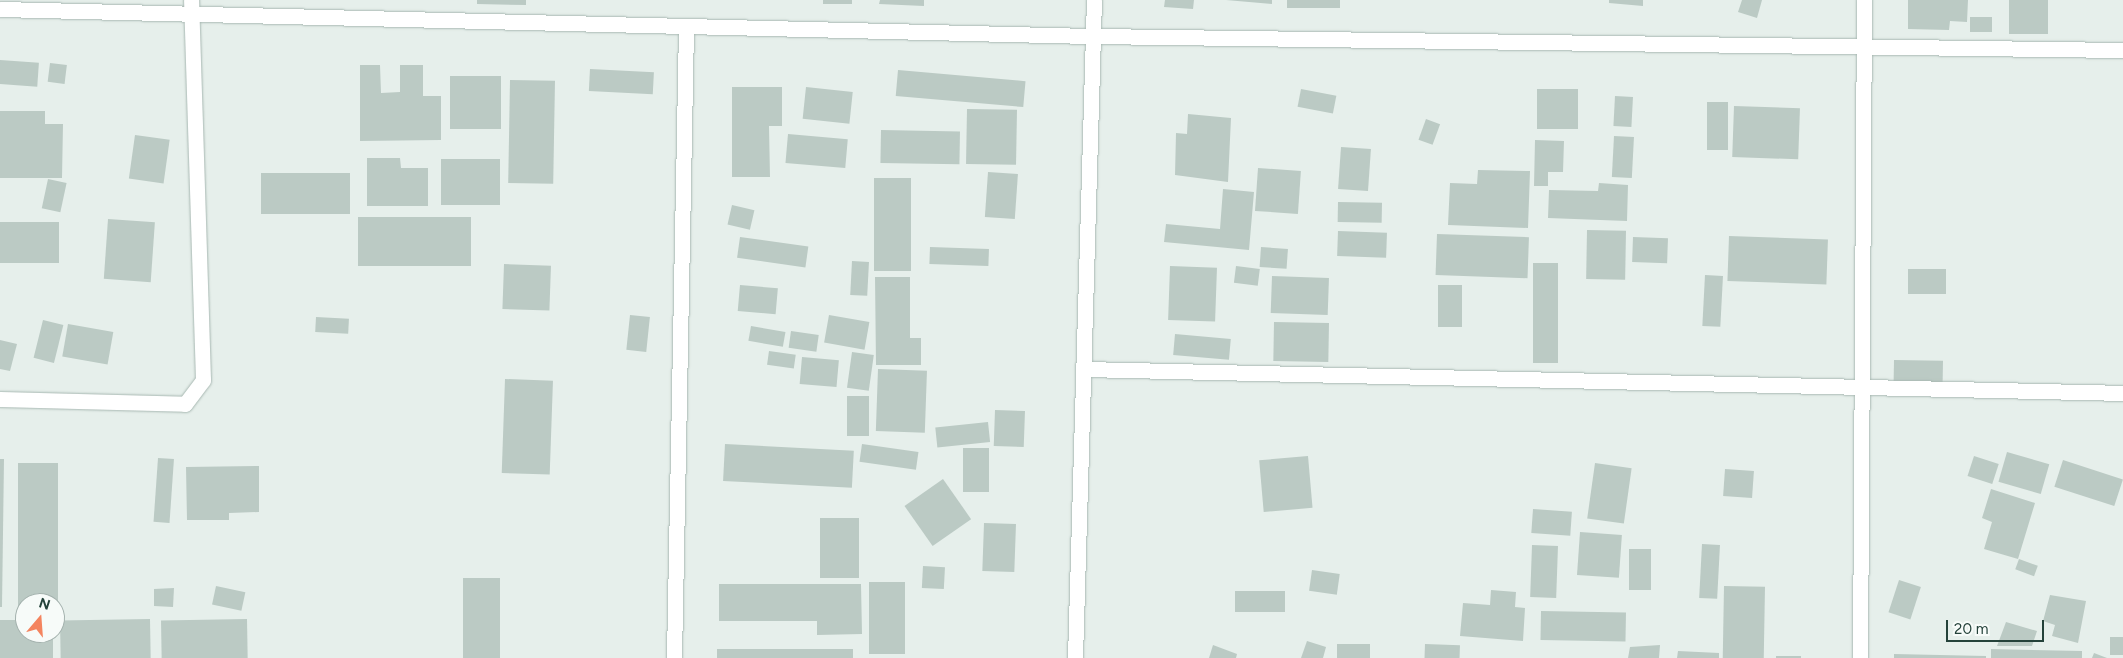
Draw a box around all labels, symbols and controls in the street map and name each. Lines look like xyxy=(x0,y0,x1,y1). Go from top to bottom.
north arrow xyxy=(15,593,65,643)
text: N xyxy=(37,594,52,614)
scale bar xyxy=(1948,610,2046,642)
text: 20 m xyxy=(1954,620,1988,638)

